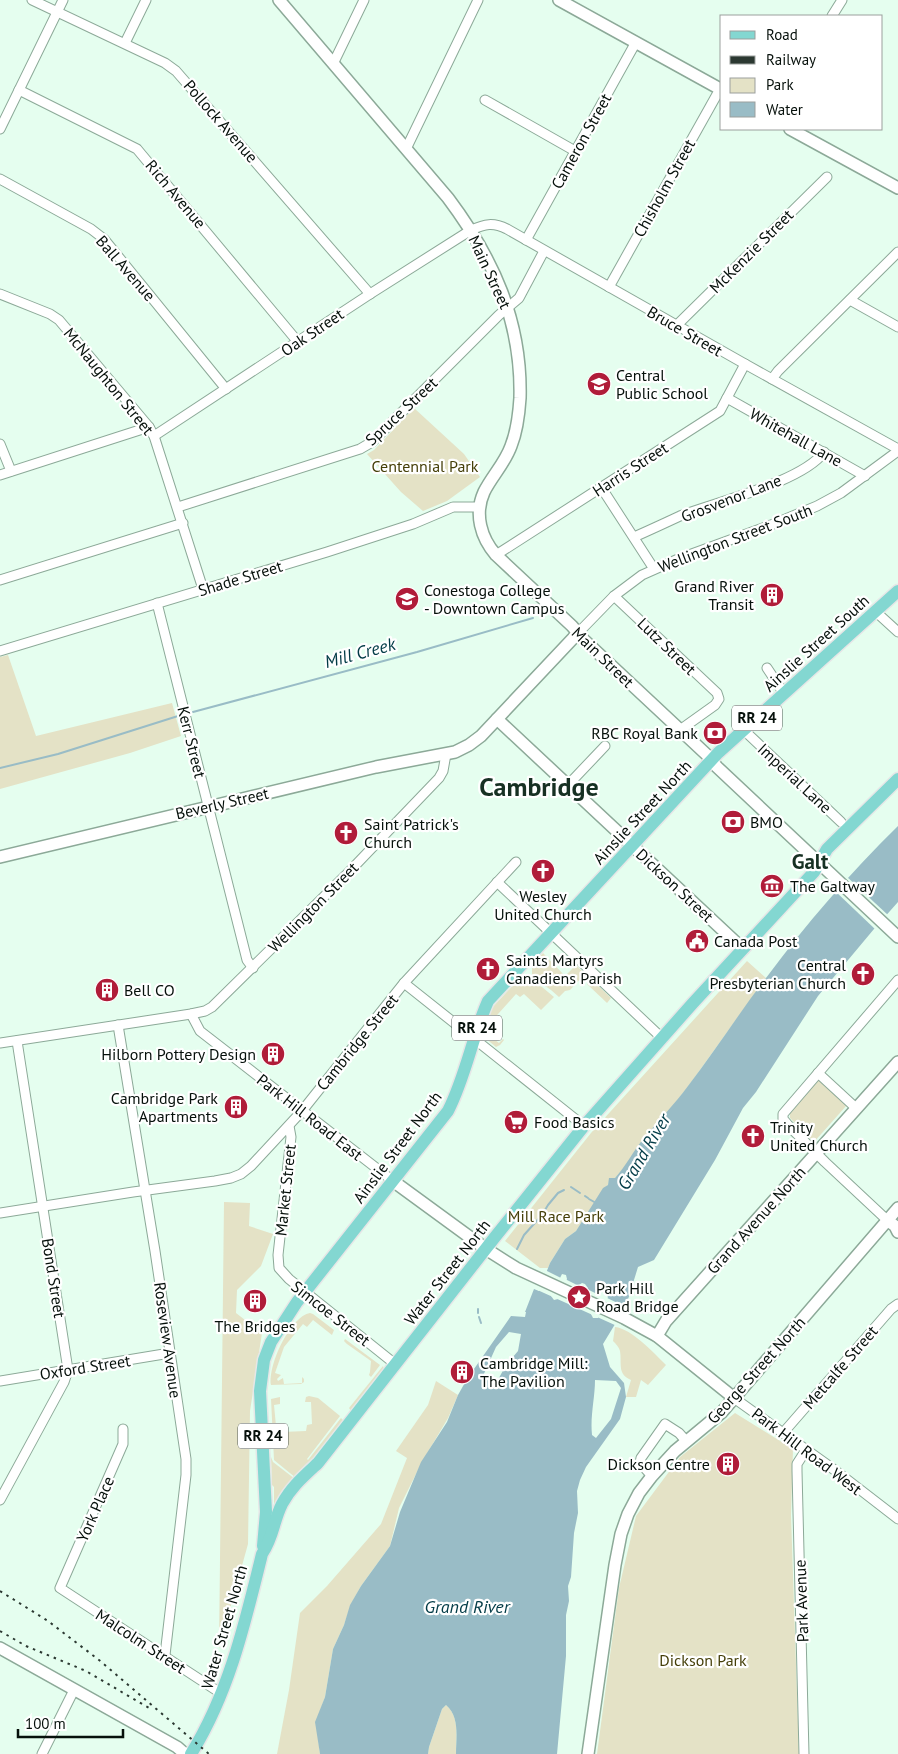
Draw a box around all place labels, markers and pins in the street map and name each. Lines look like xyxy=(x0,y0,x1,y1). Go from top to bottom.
place label: Central Public School xyxy=(616,365,708,403)
school or university icon: Central Public School xyxy=(586,371,612,397)
place label: Grand River Transit xyxy=(674,576,755,614)
place label: Conestoga College - Downtown Campus xyxy=(424,580,565,618)
building icon: Grand River Transit xyxy=(759,582,785,608)
school or university icon: Conestoga College - Downtown Campus xyxy=(394,586,420,612)
bank icon: RBC Royal Bank xyxy=(702,720,728,746)
place label: RBC Royal Bank xyxy=(591,723,698,743)
bank icon: BMO xyxy=(720,809,746,835)
place label: BMO xyxy=(750,812,783,832)
place label: Saint Patrick's Church xyxy=(364,814,459,852)
church icon: Saint Patrick's Church xyxy=(333,820,359,846)
church icon: Wesley United Church xyxy=(530,858,556,884)
museum icon: The Galtway xyxy=(759,873,785,899)
place label: The Galtway xyxy=(790,876,876,896)
place label: Wesley United Church xyxy=(494,886,592,924)
public building icon: Canada Post xyxy=(684,928,710,954)
place label: Canada Post xyxy=(714,931,798,951)
place label: Saints Martyrs Canadiens Parish xyxy=(506,950,622,988)
place label: Central Presbyterian Church xyxy=(709,955,846,993)
church icon: Saints Martyrs Canadiens Parish xyxy=(475,956,501,982)
church icon: Central Presbyterian Church xyxy=(850,961,876,987)
building icon: Bell CO xyxy=(94,977,120,1003)
place label: Bell CO xyxy=(124,980,175,1000)
building icon: Hilborn Pottery Design xyxy=(260,1041,286,1067)
place label: Hilborn Pottery Design xyxy=(101,1044,256,1064)
place label: Cambridge Park Apartments xyxy=(111,1088,218,1126)
building icon: Cambridge Park Apartments xyxy=(223,1094,249,1120)
supermarket icon: Food Basics xyxy=(503,1109,529,1135)
place label: Food Basics xyxy=(534,1112,615,1132)
place label: Trinity United Church xyxy=(770,1117,868,1155)
church icon: Trinity United Church xyxy=(740,1123,766,1149)
place label: Park Hill Road Bridge xyxy=(596,1278,679,1316)
place icon: Park Hill Road Bridge xyxy=(566,1284,592,1310)
building icon: The Bridges xyxy=(242,1288,268,1314)
place label: The Bridges xyxy=(214,1316,296,1336)
place label: Cambridge Mill: The Pavilion xyxy=(480,1353,588,1391)
building icon: Cambridge Mill: The Pavilion xyxy=(449,1359,475,1385)
building icon: Dickson Centre xyxy=(715,1451,741,1477)
place label: Dickson Centre xyxy=(608,1454,710,1474)

